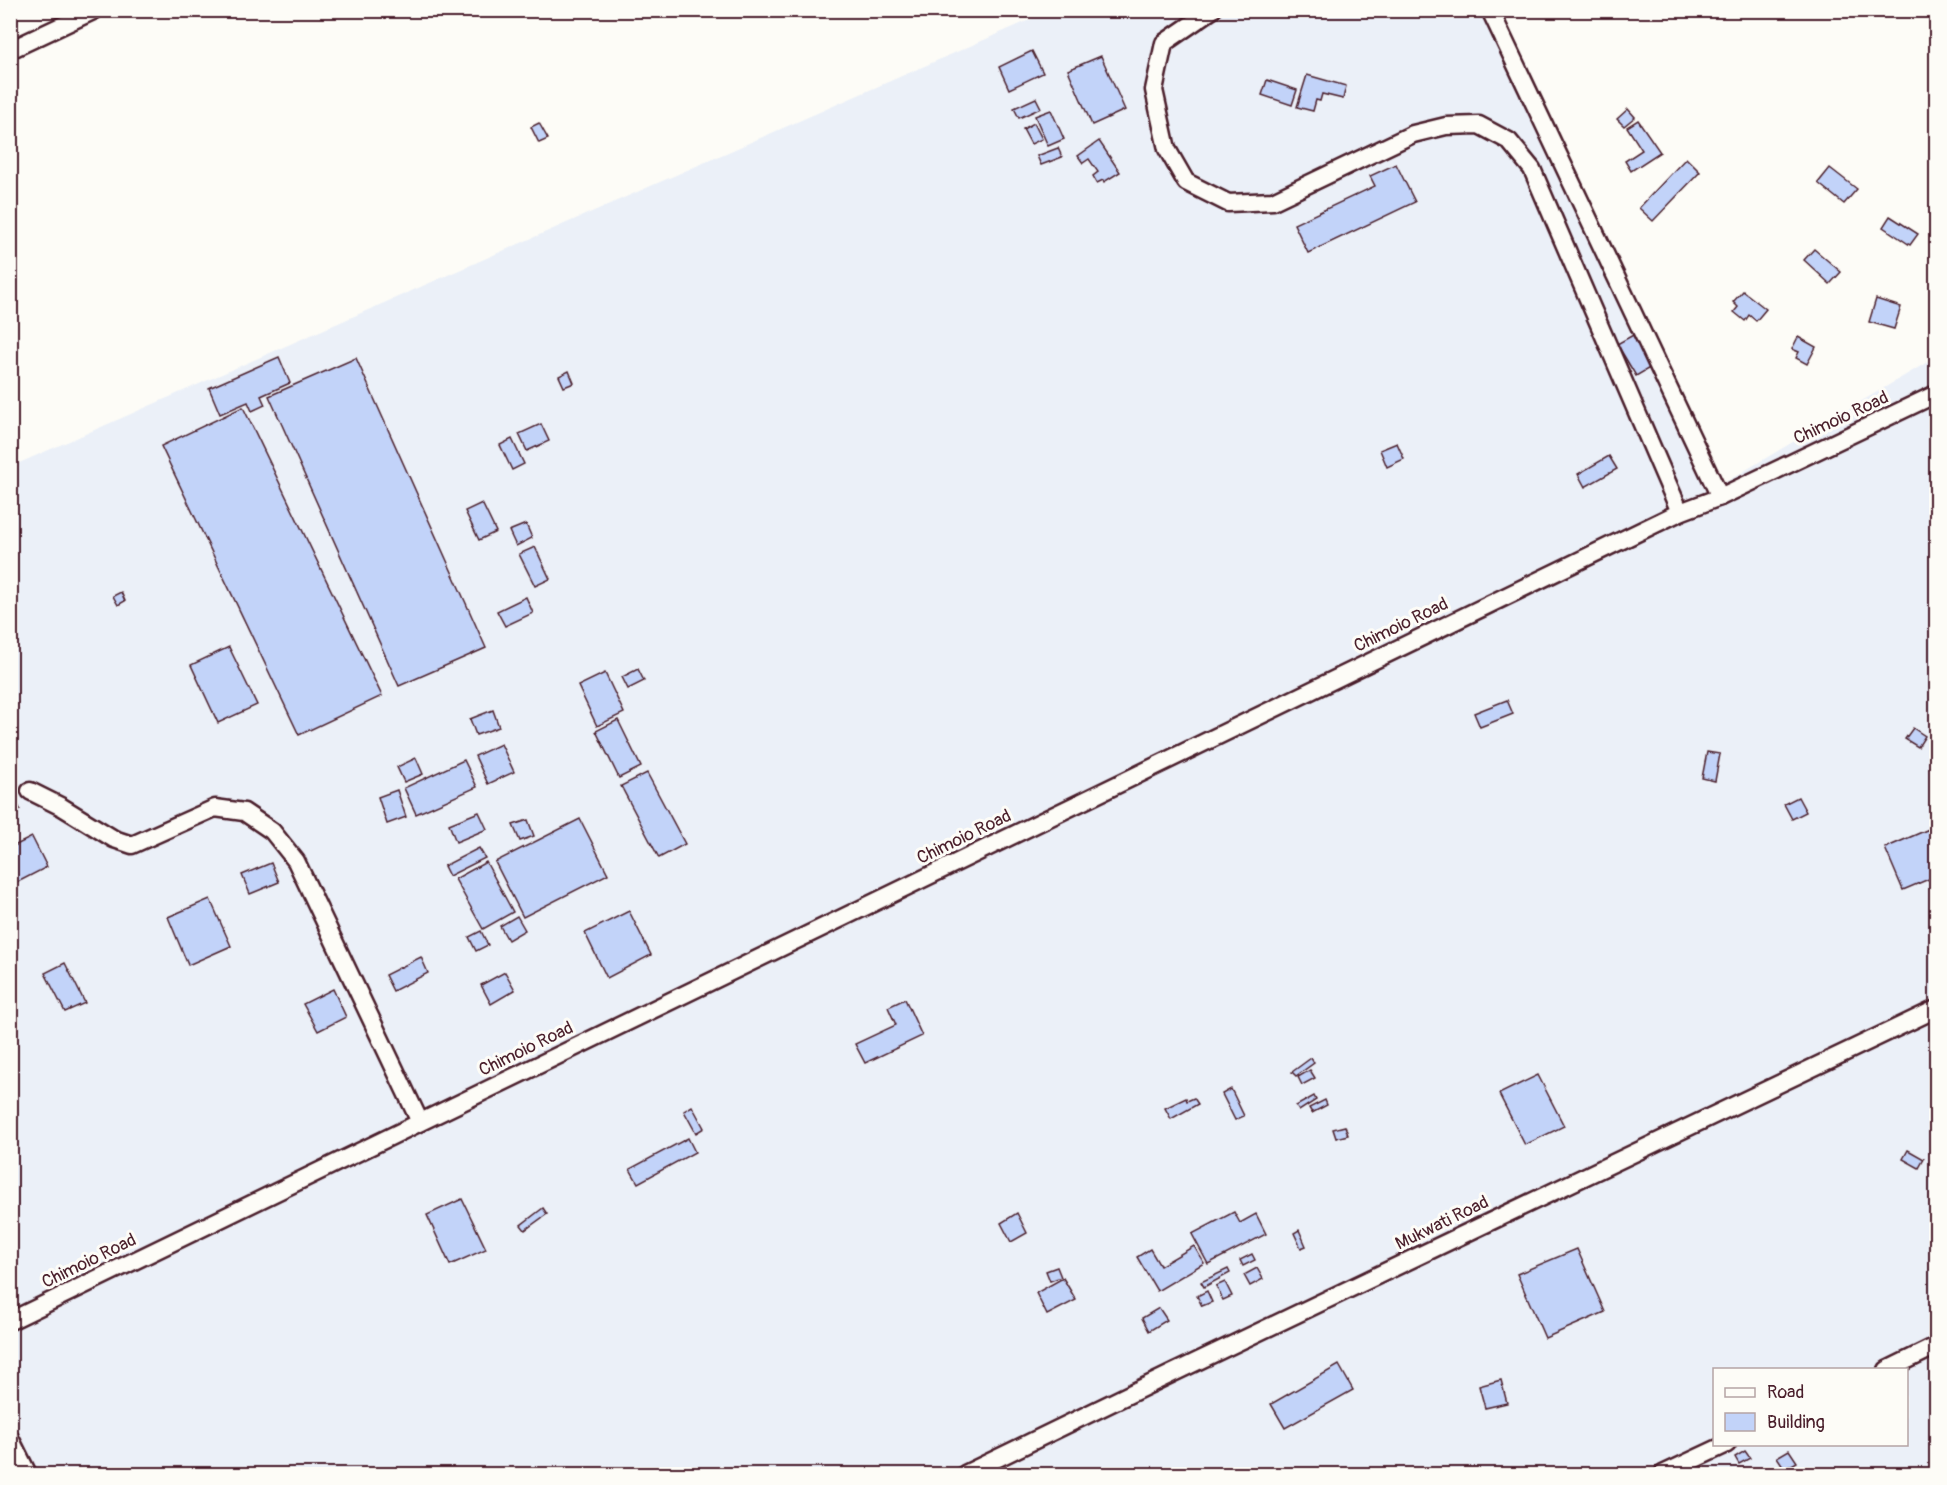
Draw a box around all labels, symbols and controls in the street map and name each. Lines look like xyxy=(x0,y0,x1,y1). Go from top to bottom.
street label: Chimoio Road xyxy=(1790,386,1892,450)
street label: Chimoio Road xyxy=(1350,592,1452,658)
street label: Chimoio Road xyxy=(913,804,1015,870)
street label: Chimoio Road xyxy=(475,1016,577,1082)
street label: Mukwati Road xyxy=(1391,1190,1493,1256)
street label: Chimoio Road xyxy=(38,1228,140,1294)
legend xyxy=(1713,1368,1908,1446)
text: Road xyxy=(1767,1381,1804,1404)
text: Building xyxy=(1767,1411,1825,1434)

